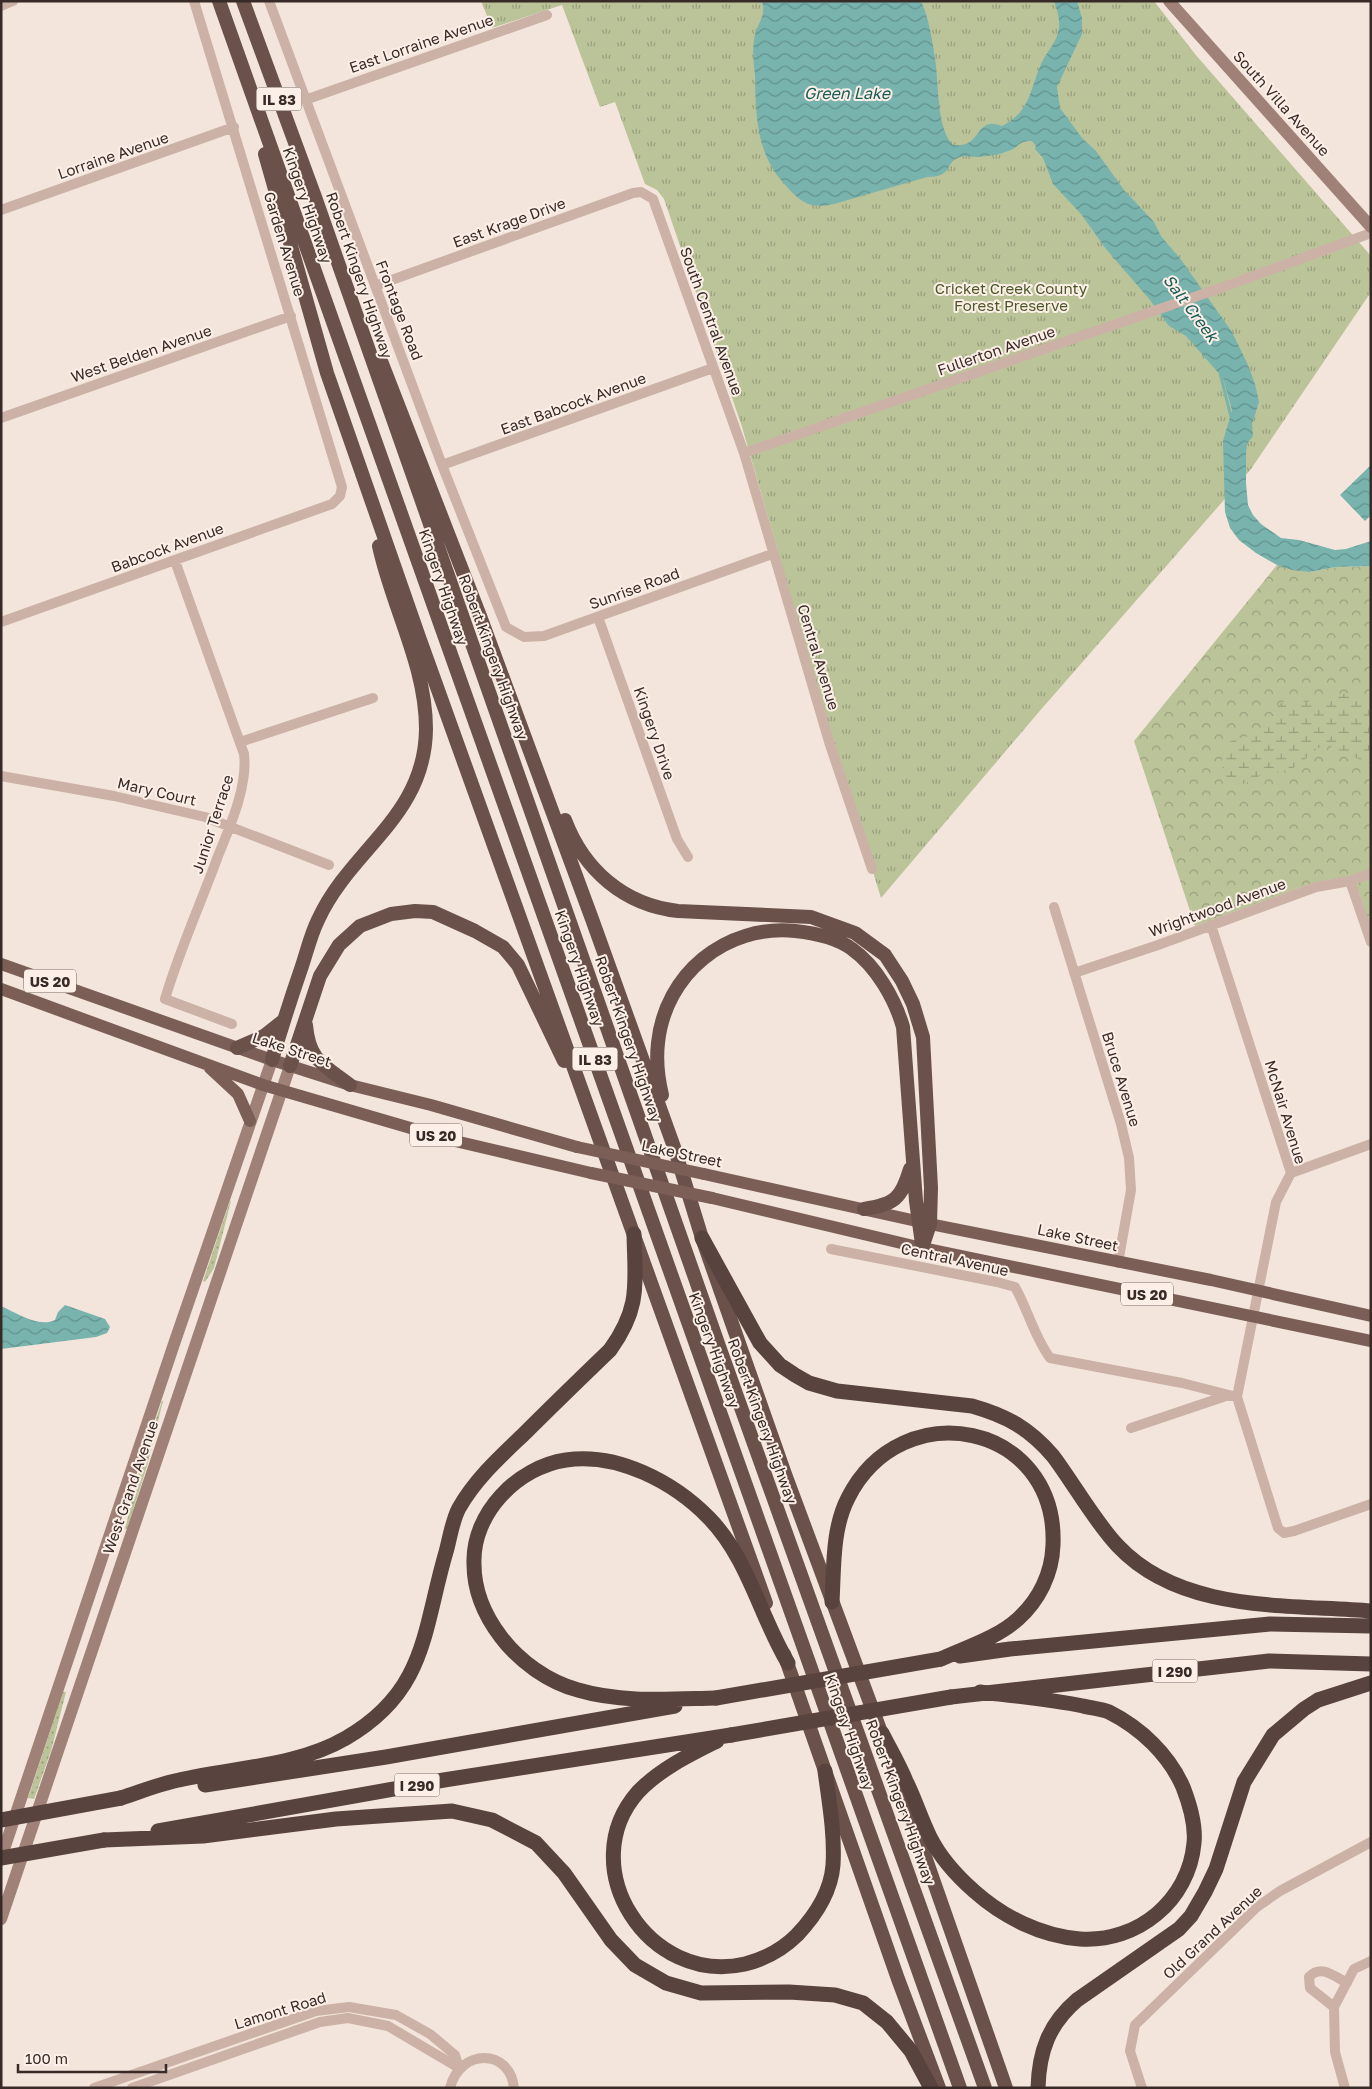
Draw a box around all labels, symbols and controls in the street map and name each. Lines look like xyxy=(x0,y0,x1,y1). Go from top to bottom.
street label: East Lorraine Avenue xyxy=(347,10,496,76)
street label: South Villa Avenue xyxy=(1230,47,1334,160)
water label: Green Lake xyxy=(804,83,892,103)
road number: IL 83 xyxy=(256,88,302,110)
street label: Lorraine Avenue xyxy=(55,127,171,182)
street label: Kingery Highway xyxy=(280,144,337,266)
street label: Garden Avenue xyxy=(261,189,310,299)
street label: Robert Kingery Highway xyxy=(323,189,397,361)
street label: East Krage Drive xyxy=(450,193,568,251)
street label: South Central Avenue xyxy=(677,244,747,398)
street label: Frontage Road xyxy=(373,257,427,363)
water label: Salt Creek xyxy=(1159,270,1224,347)
park label: Cricket Creek County Forest Preserve xyxy=(935,279,1088,314)
street label: West Belden Avenue xyxy=(68,320,214,386)
street label: Fullerton Avenue xyxy=(935,321,1057,379)
street label: East Babcock Avenue xyxy=(498,368,648,438)
street label: Babcock Avenue xyxy=(108,518,226,576)
street label: Kingery Highway xyxy=(416,526,473,648)
street label: Sunrise Road xyxy=(586,563,682,613)
street label: Robert Kingery Highway xyxy=(456,572,533,743)
street label: Central Avenue xyxy=(794,602,844,712)
street label: Kingery Drive xyxy=(631,684,679,782)
street label: Junior Terrace xyxy=(188,772,237,876)
street label: Mary Court xyxy=(116,773,198,809)
street label: Wrightwood Avenue xyxy=(1146,874,1288,940)
street label: Kingery Highway xyxy=(552,907,609,1029)
street label: Robert Kingery Highway xyxy=(592,953,666,1125)
road number: US 20 xyxy=(24,969,76,992)
street label: Lake Street xyxy=(250,1028,334,1070)
street label: Bruce Avenue xyxy=(1099,1029,1145,1129)
road number: IL 83 xyxy=(572,1048,618,1070)
street label: McNair Avenue xyxy=(1262,1058,1310,1166)
road number: US 20 xyxy=(410,1124,462,1146)
street label: Lake Street xyxy=(640,1136,724,1170)
street label: Lake Street xyxy=(1036,1220,1120,1254)
street label: Central Avenue xyxy=(899,1239,1011,1279)
road number: US 20 xyxy=(1121,1282,1173,1306)
street label: Kingery Highway xyxy=(686,1290,745,1411)
street label: Robert Kingery Highway xyxy=(725,1336,802,1507)
street label: West Grand Avenue xyxy=(99,1418,161,1556)
road number: I 290 xyxy=(1152,1660,1198,1682)
street label: Kingery Highway xyxy=(822,1671,879,1793)
street label: Robert Kingery Highway xyxy=(863,1717,940,1888)
road number: I 290 xyxy=(394,1774,440,1796)
street label: Old Grand Avenue xyxy=(1159,1881,1265,1982)
street label: Lamont Road xyxy=(232,1988,328,2032)
scale bar xyxy=(18,2042,165,2074)
text: 100 m xyxy=(25,2049,68,2067)

